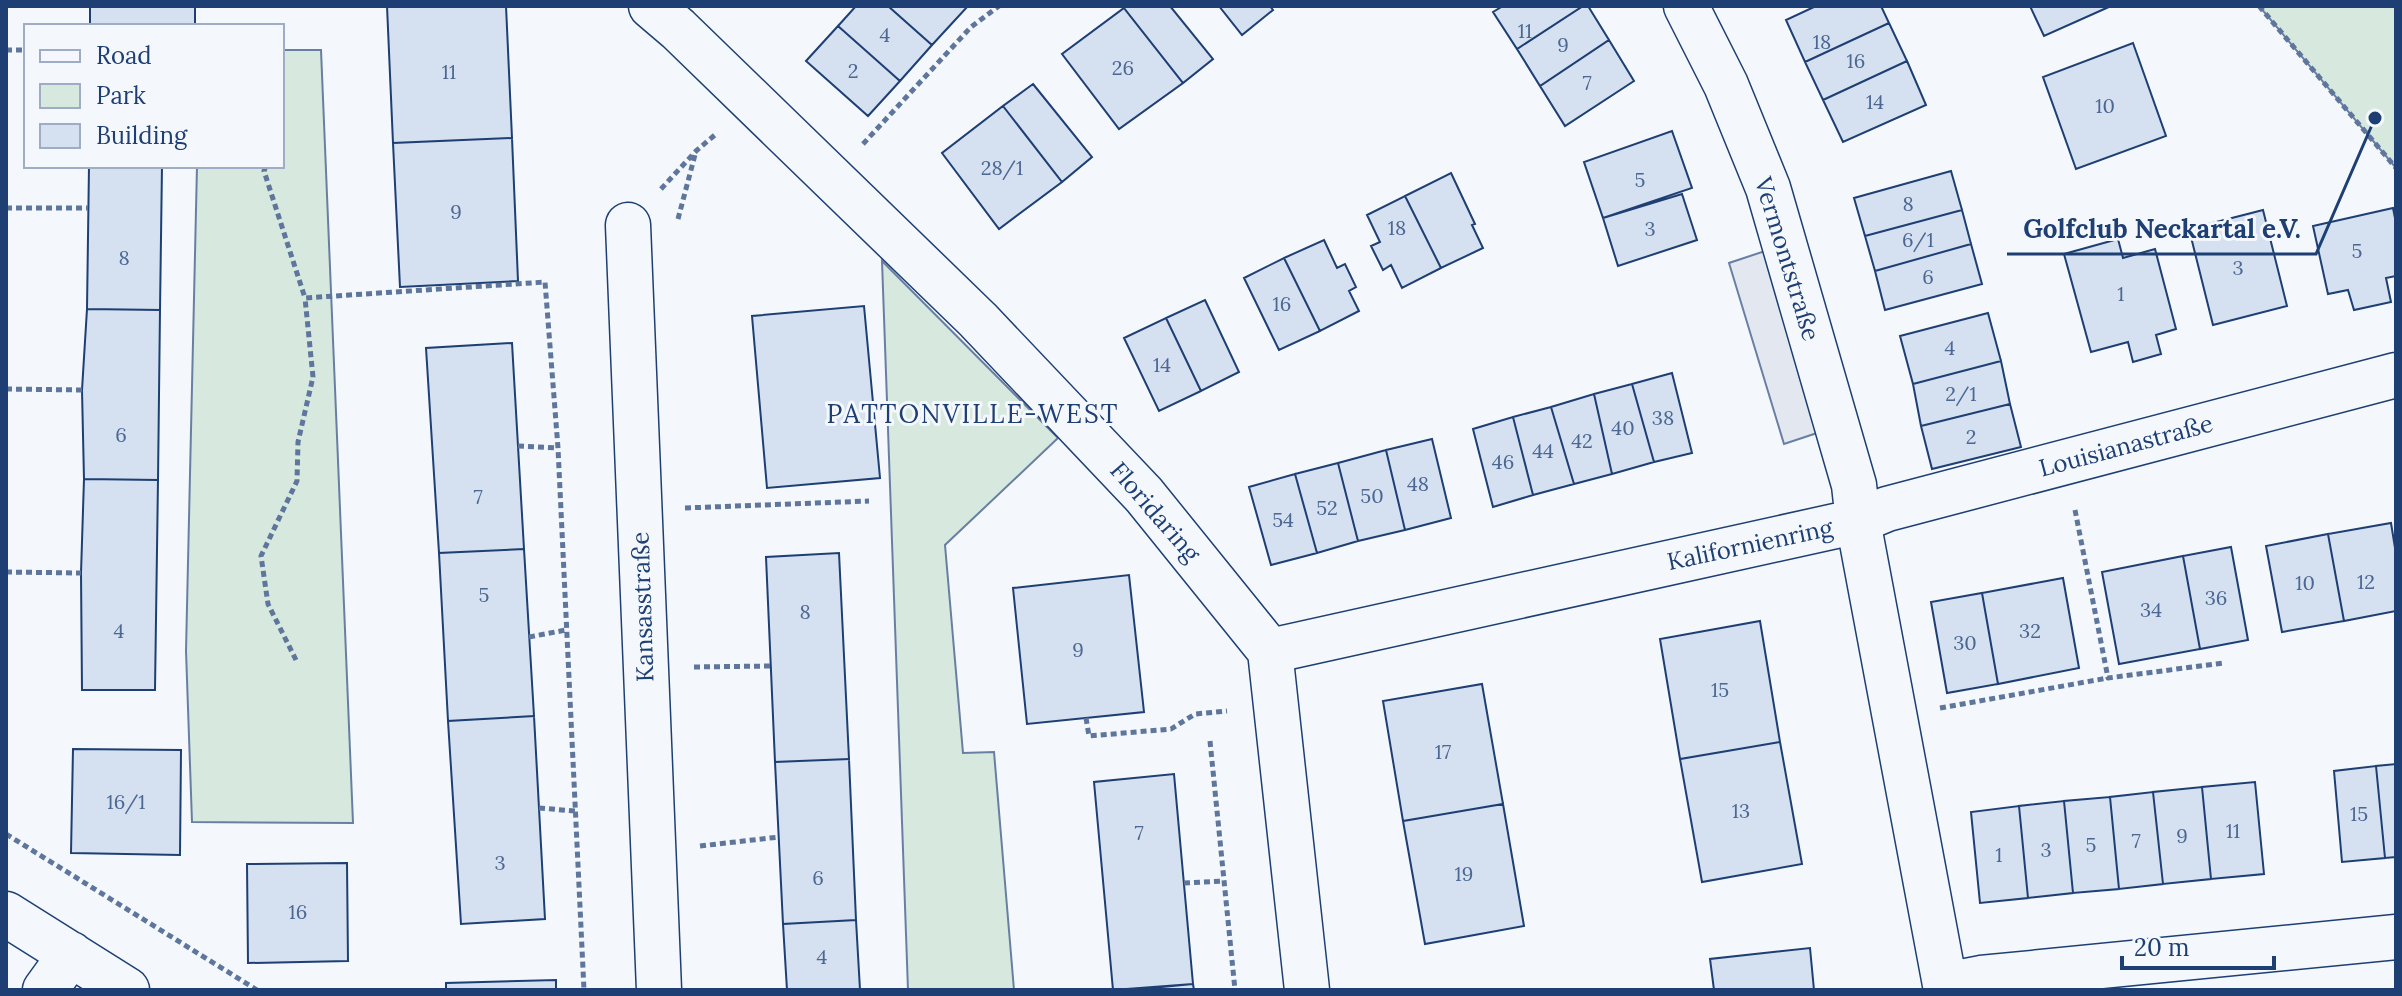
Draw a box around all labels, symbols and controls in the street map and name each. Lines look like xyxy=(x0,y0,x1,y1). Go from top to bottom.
house number: 11 xyxy=(1518,18,1532,43)
house number: 4 xyxy=(880,22,891,47)
legend xyxy=(24,24,284,168)
house number: 18 xyxy=(1813,29,1831,54)
house number: 9 xyxy=(1557,32,1569,57)
text: Road xyxy=(96,40,152,71)
house number: 16 xyxy=(1847,48,1865,73)
house number: 26 xyxy=(1112,55,1134,80)
house number: 2 xyxy=(848,58,858,83)
house number: 11 xyxy=(442,59,456,84)
house number: 7 xyxy=(1582,70,1592,95)
text: Park xyxy=(96,80,146,111)
house number: 14 xyxy=(1866,89,1884,114)
house number: 10 xyxy=(2095,93,2115,118)
text: Building xyxy=(96,120,188,151)
house number: 28/1 xyxy=(981,155,1023,181)
house number: 5 xyxy=(1635,167,1645,192)
street label: Vermontstraße xyxy=(1748,172,1827,344)
house number: 8 xyxy=(1902,191,1914,216)
house number: 9 xyxy=(450,199,462,224)
callout: Golfclub Neckartal e.V. xyxy=(2007,204,2316,254)
text: Golfclub Neckartal e.V. xyxy=(2023,212,2301,245)
house number: 18 xyxy=(1388,215,1406,240)
house number: 3 xyxy=(1644,216,1656,241)
house number: 6/1 xyxy=(1902,227,1934,253)
house number: 5 xyxy=(2352,238,2362,263)
house number: 8 xyxy=(118,245,130,270)
house number: 3 xyxy=(2232,255,2244,280)
house number: 6 xyxy=(1922,264,1934,289)
house number: 1 xyxy=(2117,281,2125,306)
house number: 16 xyxy=(1273,291,1291,316)
house number: 4 xyxy=(1945,335,1956,360)
house number: 14 xyxy=(1153,352,1171,377)
house number: 2/1 xyxy=(1945,381,1977,407)
district label: PATTONVILLE-WEST xyxy=(827,397,1119,430)
house number: 38 xyxy=(1652,405,1674,430)
street label: Louisianastraße xyxy=(2036,407,2216,484)
house number: 40 xyxy=(1611,415,1635,440)
house number: 6 xyxy=(115,422,127,447)
house number: 2 xyxy=(1966,424,1976,449)
house number: 42 xyxy=(1571,428,1593,453)
house number: 44 xyxy=(1532,438,1554,463)
house number: 46 xyxy=(1492,449,1514,474)
street label: Floridaring xyxy=(1103,455,1208,569)
house number: 48 xyxy=(1407,471,1429,496)
house number: 50 xyxy=(1360,483,1384,508)
house number: 7 xyxy=(473,484,483,509)
house number: 52 xyxy=(1316,495,1338,520)
house number: 54 xyxy=(1272,507,1294,532)
street label: Kalifornienring xyxy=(1664,512,1836,577)
street label: Kansasstraße xyxy=(624,531,661,683)
house number: 12 xyxy=(2357,569,2375,594)
house number: 10 xyxy=(2295,570,2315,595)
house number: 5 xyxy=(479,582,489,607)
house number: 36 xyxy=(2205,585,2227,610)
house number: 34 xyxy=(2140,597,2162,622)
house number: 8 xyxy=(799,599,811,624)
house number: 4 xyxy=(114,618,125,643)
house number: 32 xyxy=(2019,618,2041,643)
house number: 30 xyxy=(1953,630,1977,655)
house number: 9 xyxy=(1072,637,1084,662)
house number: 15 xyxy=(1711,677,1729,702)
house number: 17 xyxy=(1435,739,1451,764)
house number: 16/1 xyxy=(106,789,146,815)
house number: 13 xyxy=(1732,798,1750,823)
house number: 15 xyxy=(2350,801,2368,826)
house number: 11 xyxy=(2226,818,2240,843)
house number: 7 xyxy=(1134,820,1144,845)
house number: 9 xyxy=(2176,823,2188,848)
house number: 7 xyxy=(2131,828,2141,853)
house number: 5 xyxy=(2086,832,2096,857)
house number: 3 xyxy=(2040,837,2052,862)
house number: 1 xyxy=(1995,842,2003,867)
house number: 3 xyxy=(494,850,506,875)
house number: 19 xyxy=(1455,861,1473,886)
house number: 6 xyxy=(812,865,824,890)
house number: 16 xyxy=(289,899,307,924)
scale bar xyxy=(2122,920,2274,970)
text: 20 m xyxy=(2134,932,2190,963)
house number: 4 xyxy=(817,944,828,969)

